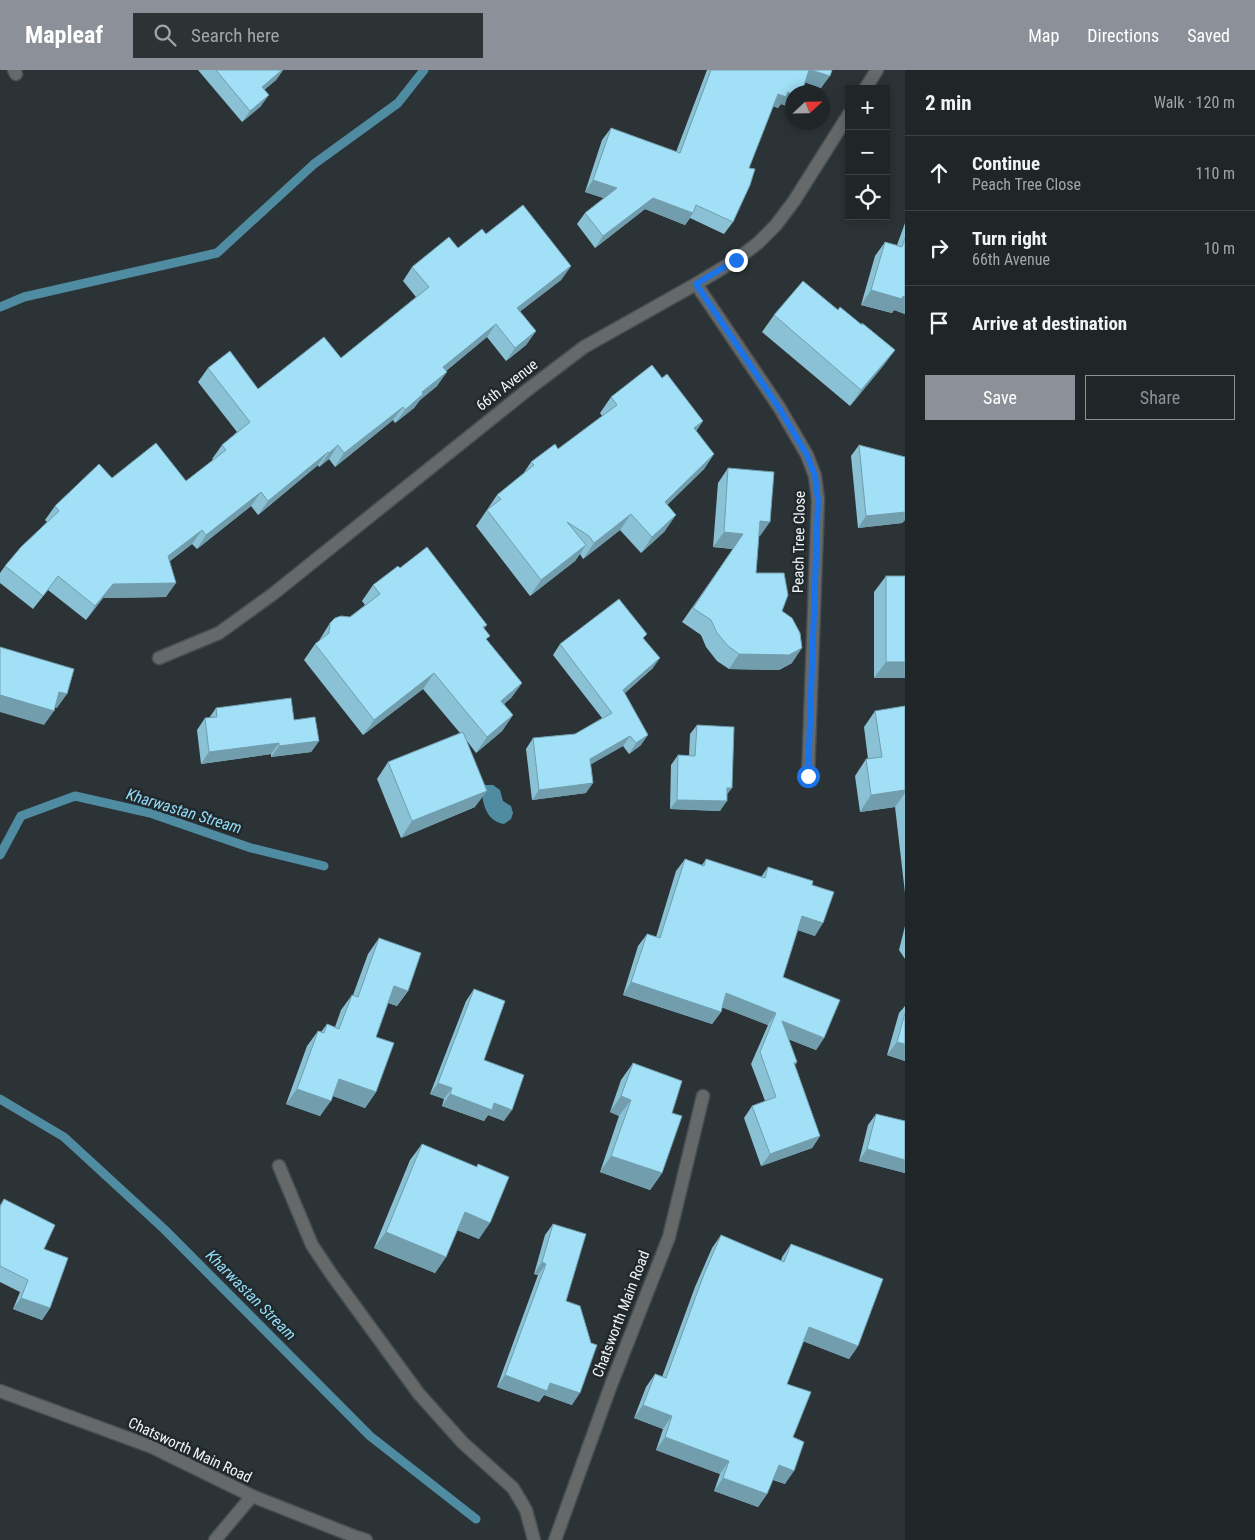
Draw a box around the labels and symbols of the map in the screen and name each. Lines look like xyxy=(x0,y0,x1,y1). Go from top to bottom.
north arrow xyxy=(785,85,830,130)
route end xyxy=(725,249,748,272)
street label: 66th Avenue xyxy=(473,355,541,415)
street label: Peach Tree Close xyxy=(789,491,809,593)
route start xyxy=(797,765,820,788)
water label: Kharwastan Stream xyxy=(124,784,244,838)
water label: Kharwastan Stream xyxy=(202,1246,300,1344)
street label: Chatsworth Main Road xyxy=(589,1248,653,1380)
street label: Chatsworth Main Road xyxy=(125,1413,255,1487)

